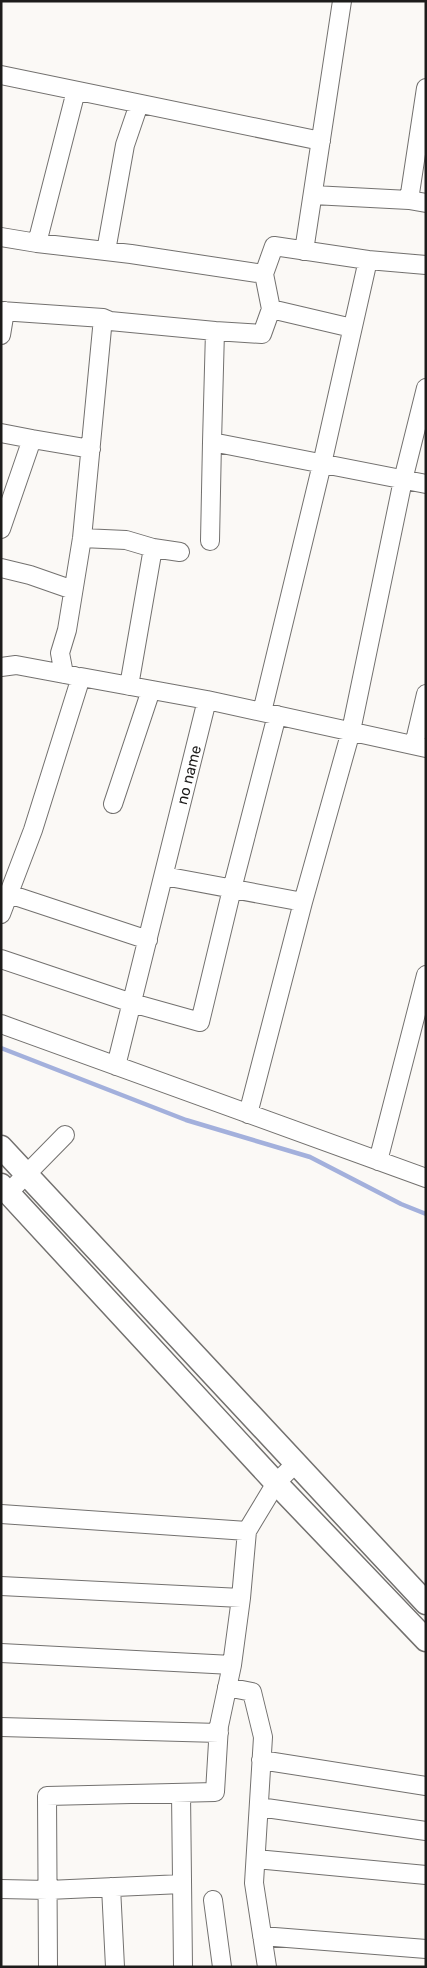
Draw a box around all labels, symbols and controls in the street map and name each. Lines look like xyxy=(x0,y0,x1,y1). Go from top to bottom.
street label: no name xyxy=(173,743,205,807)

